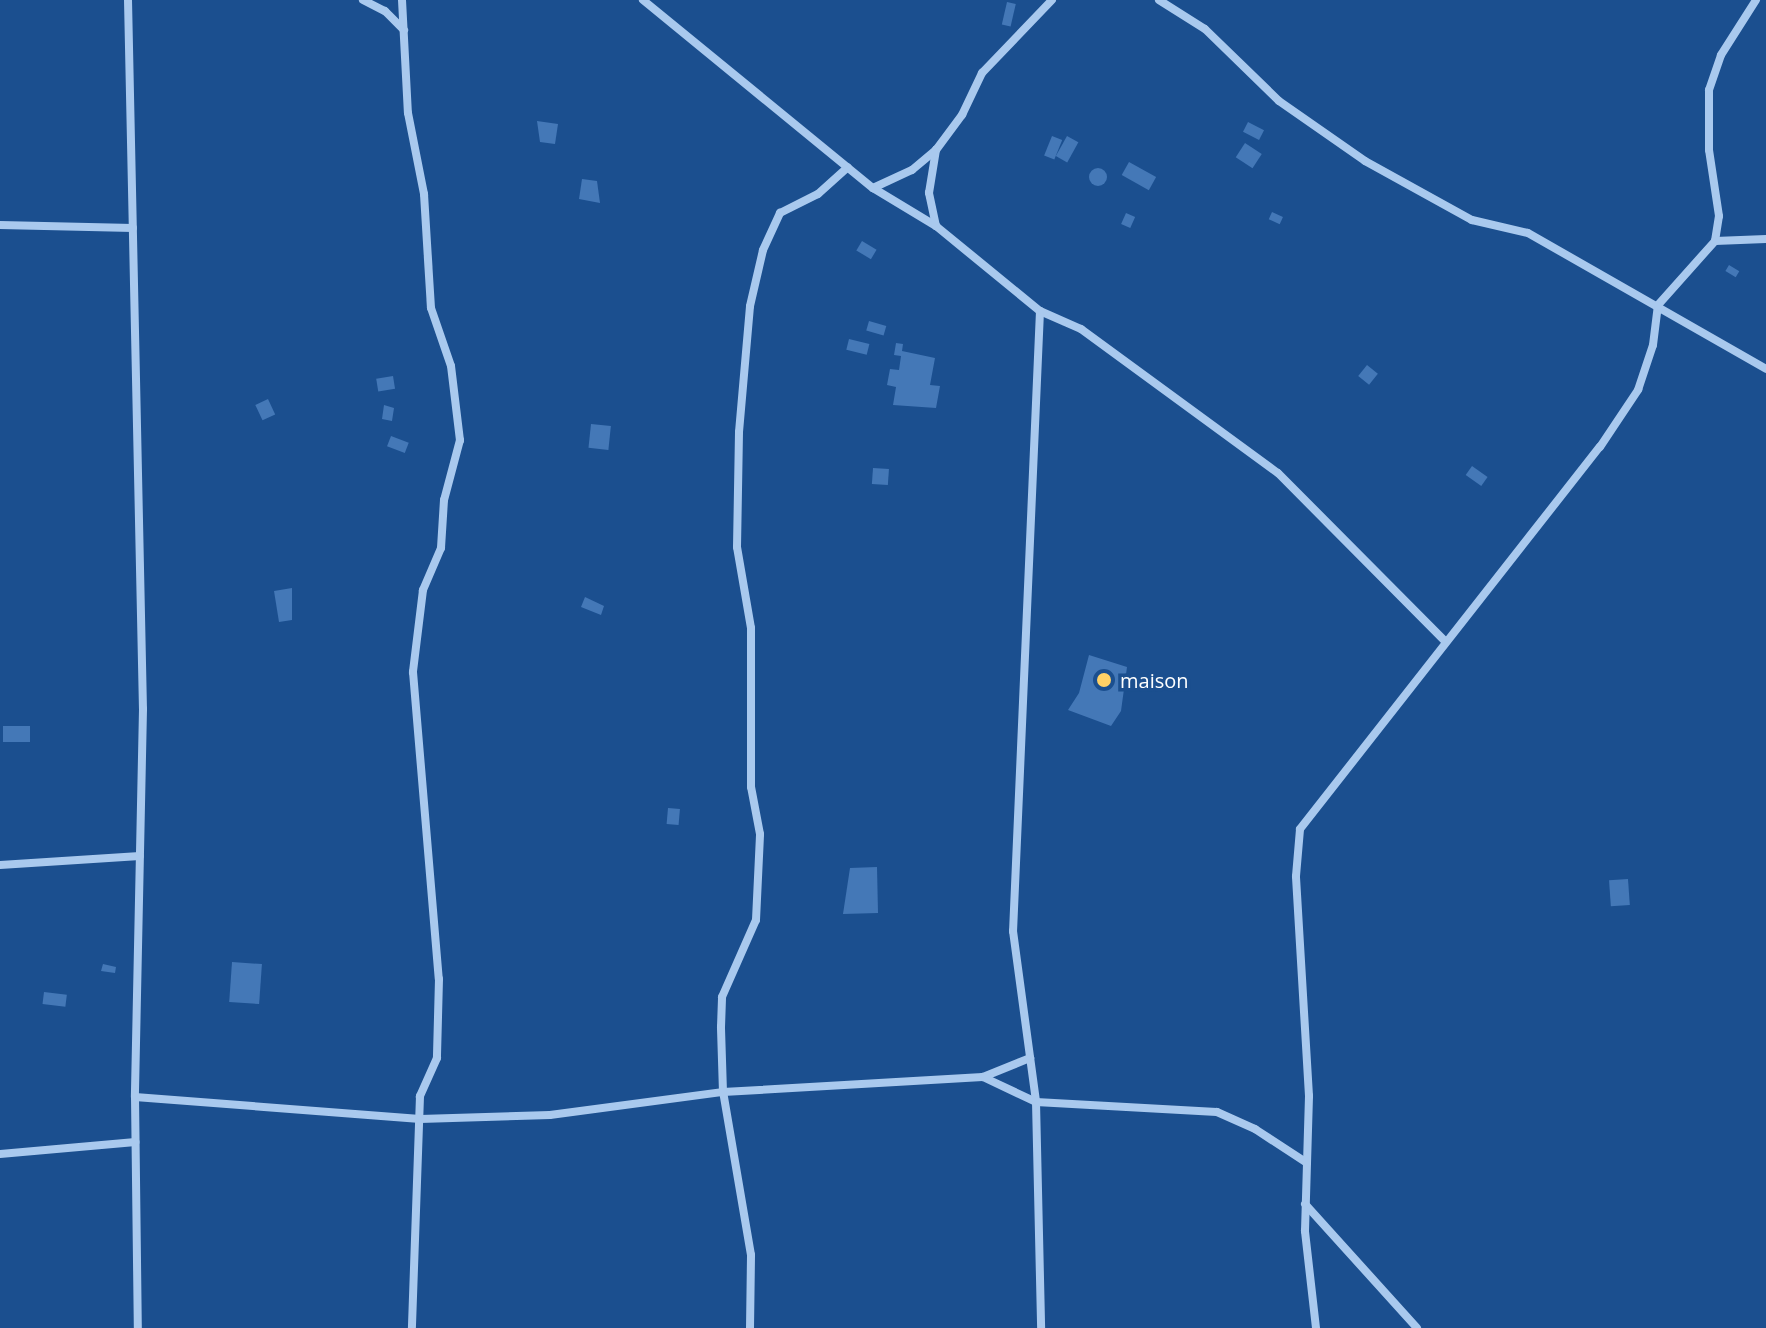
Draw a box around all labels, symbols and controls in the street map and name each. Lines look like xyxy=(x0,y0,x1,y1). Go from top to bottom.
place label: maison xyxy=(1120,668,1189,692)
marker: maison xyxy=(1095,671,1113,689)

